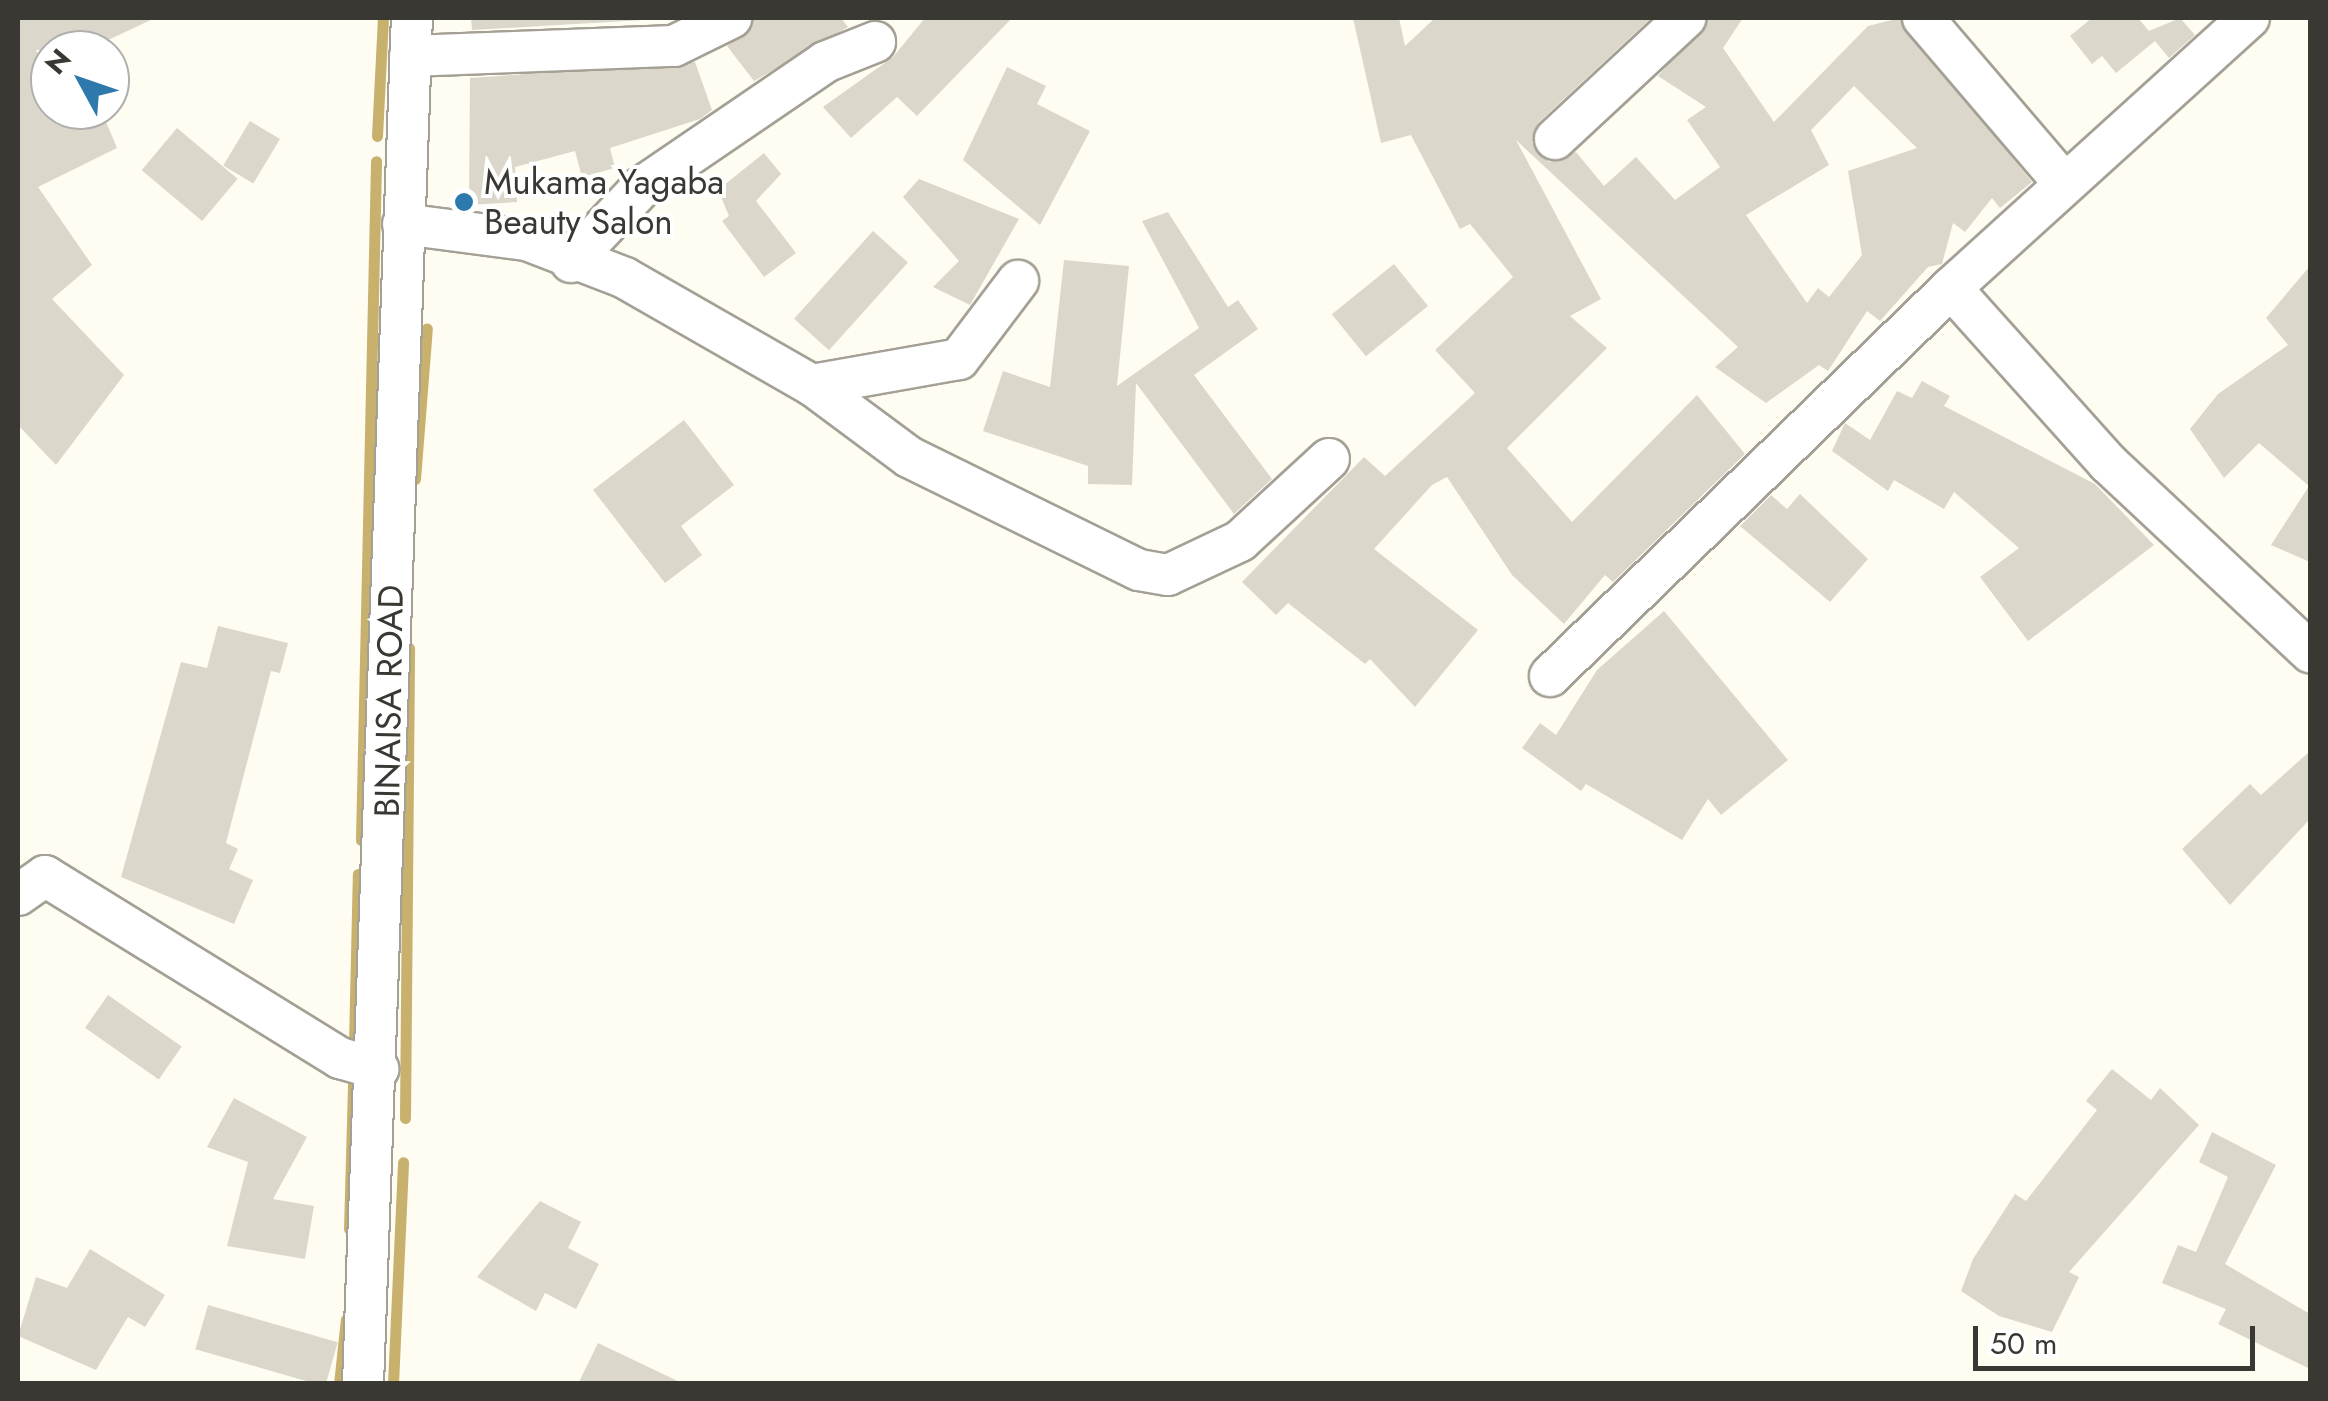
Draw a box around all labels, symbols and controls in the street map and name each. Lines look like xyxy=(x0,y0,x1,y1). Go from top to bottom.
north arrow xyxy=(30,30,130,130)
text: N xyxy=(35,40,81,83)
place label: Mukama Yagaba Beauty Salon xyxy=(484,161,724,243)
marker: Mukama Yagaba Beauty Salon xyxy=(453,191,475,213)
street label: BINAISA ROAD xyxy=(366,584,412,818)
scale bar xyxy=(1978,1306,2260,1368)
text: 50 m xyxy=(1990,1322,2057,1365)

